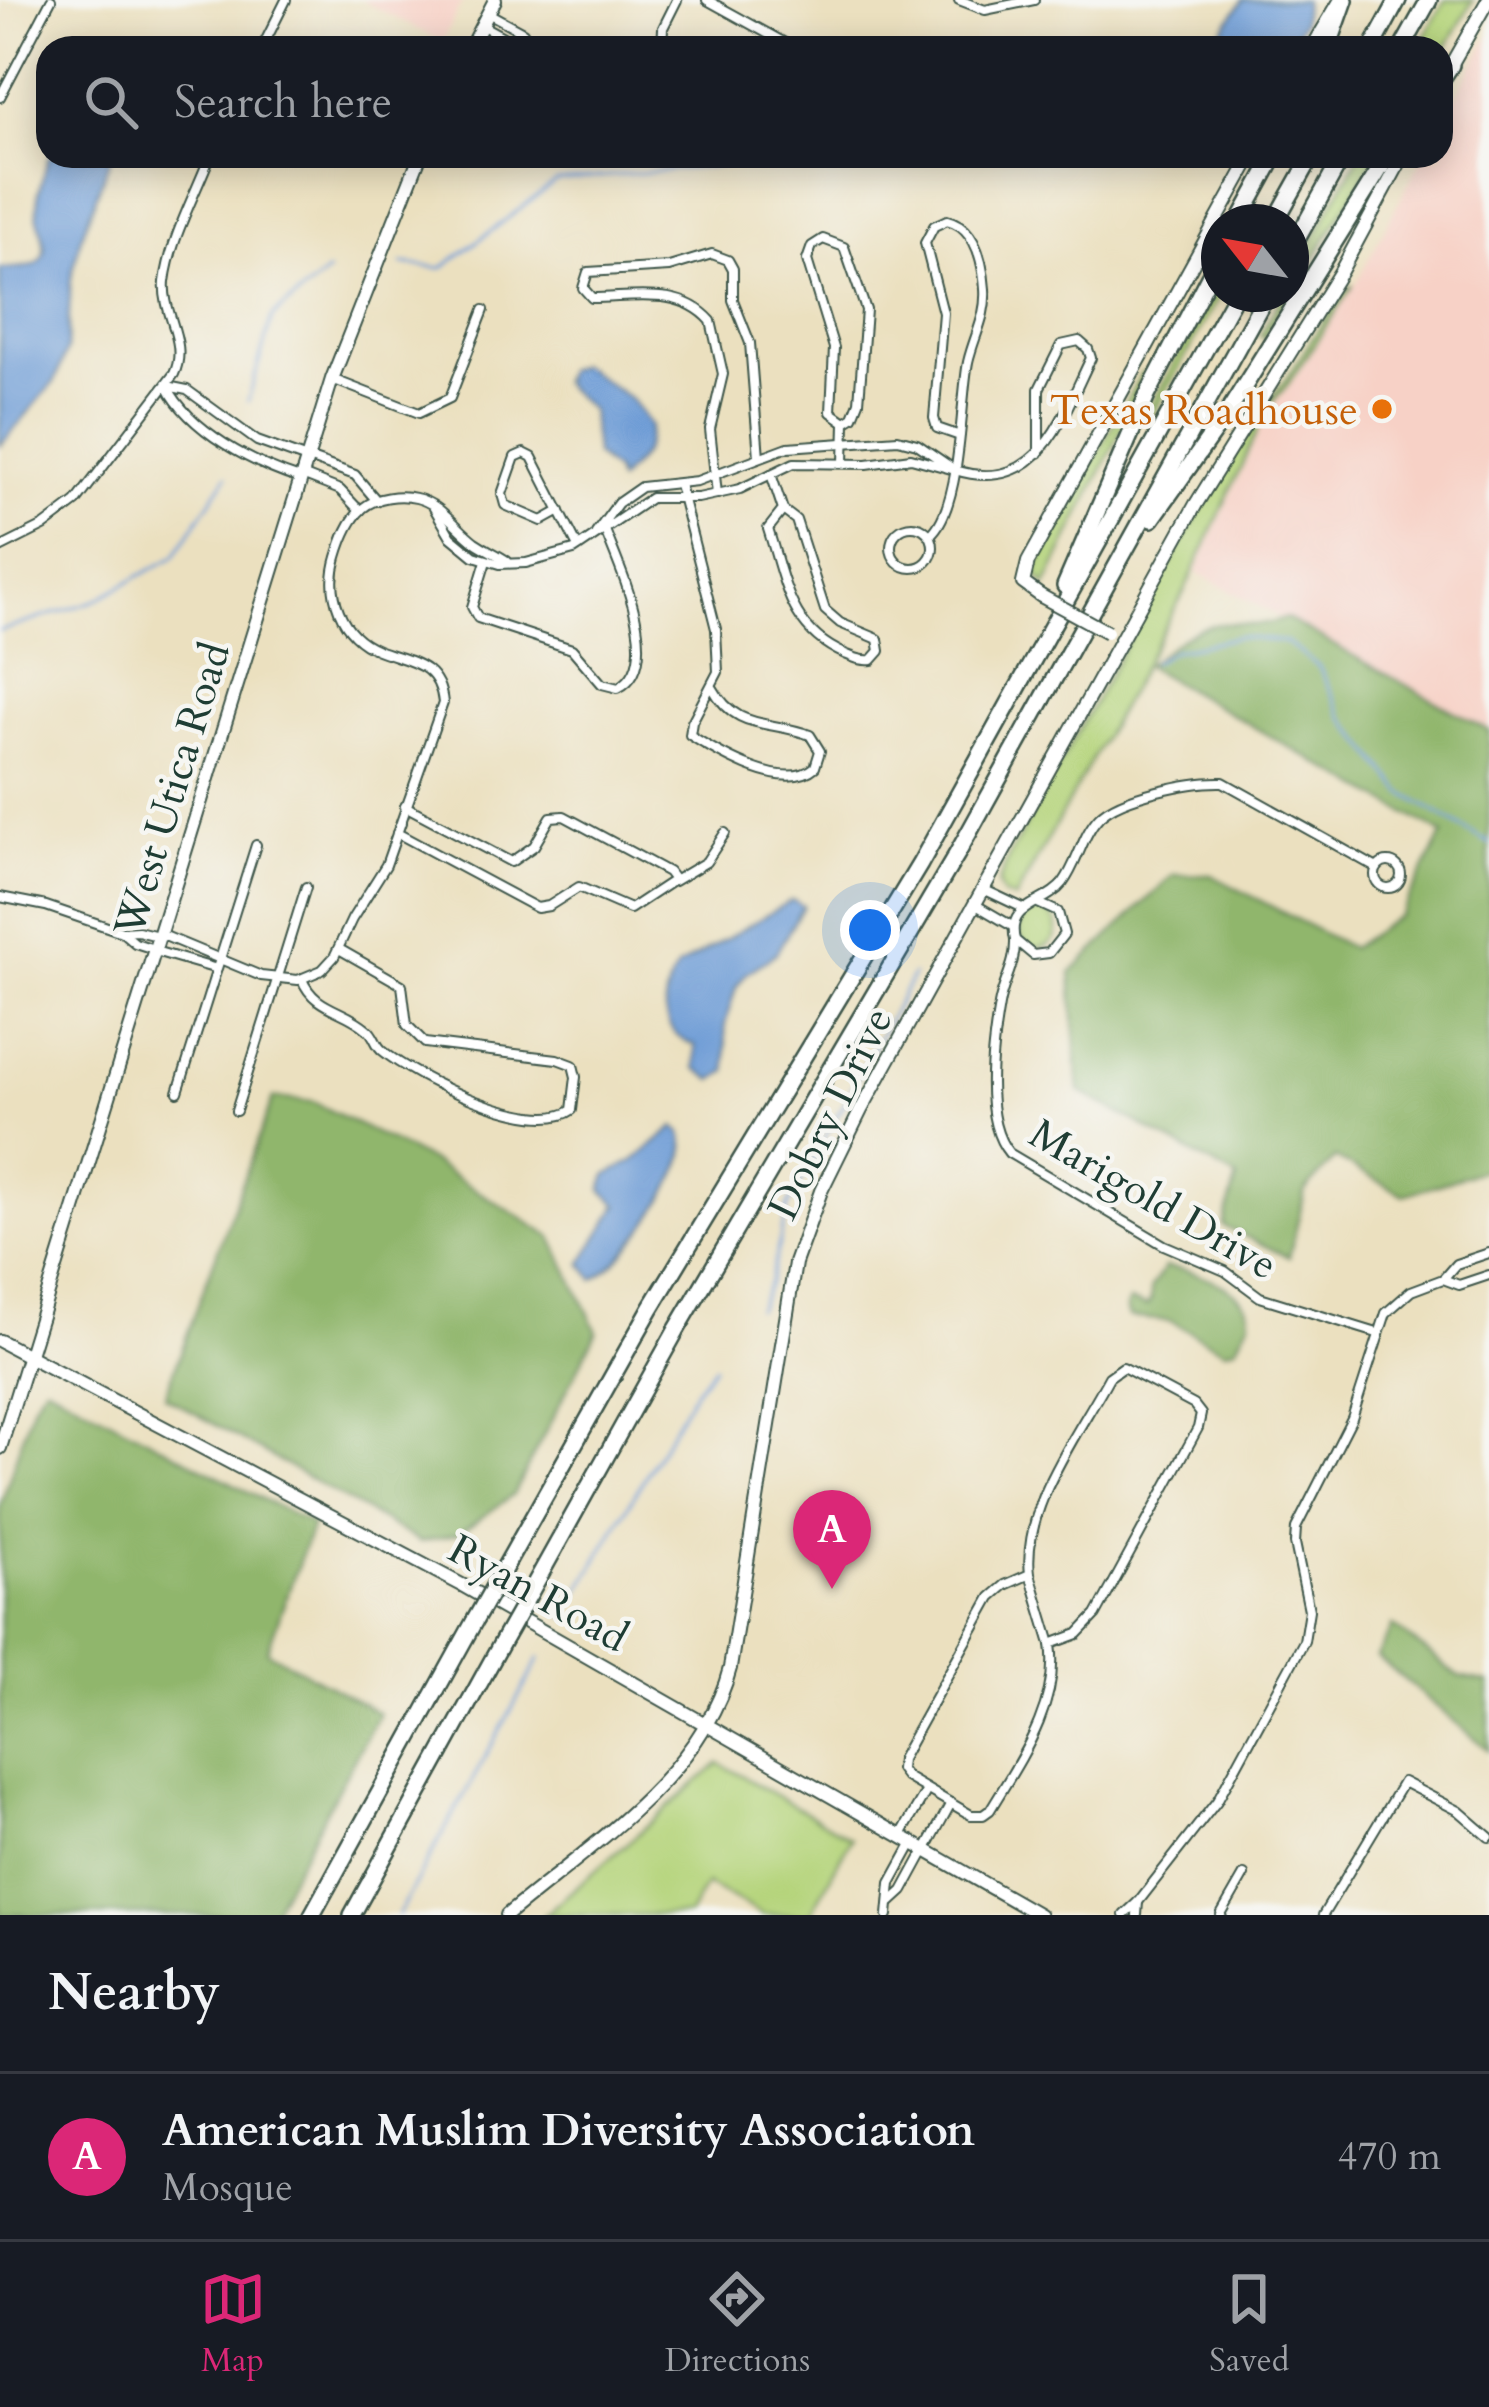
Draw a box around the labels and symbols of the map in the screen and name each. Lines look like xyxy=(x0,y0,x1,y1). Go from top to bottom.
north arrow xyxy=(1201,204,1309,312)
place label: Texas Roadhouse xyxy=(1050,382,1358,439)
marker: Texas Roadhouse xyxy=(1369,396,1395,422)
street label: West Utica Road xyxy=(100,636,244,944)
your location xyxy=(840,900,900,960)
street label: Dobry Drive xyxy=(754,998,906,1229)
street label: Marigold Drive xyxy=(1019,1105,1287,1293)
pin: A xyxy=(793,1490,871,1589)
street label: Ryan Road xyxy=(438,1521,638,1666)

